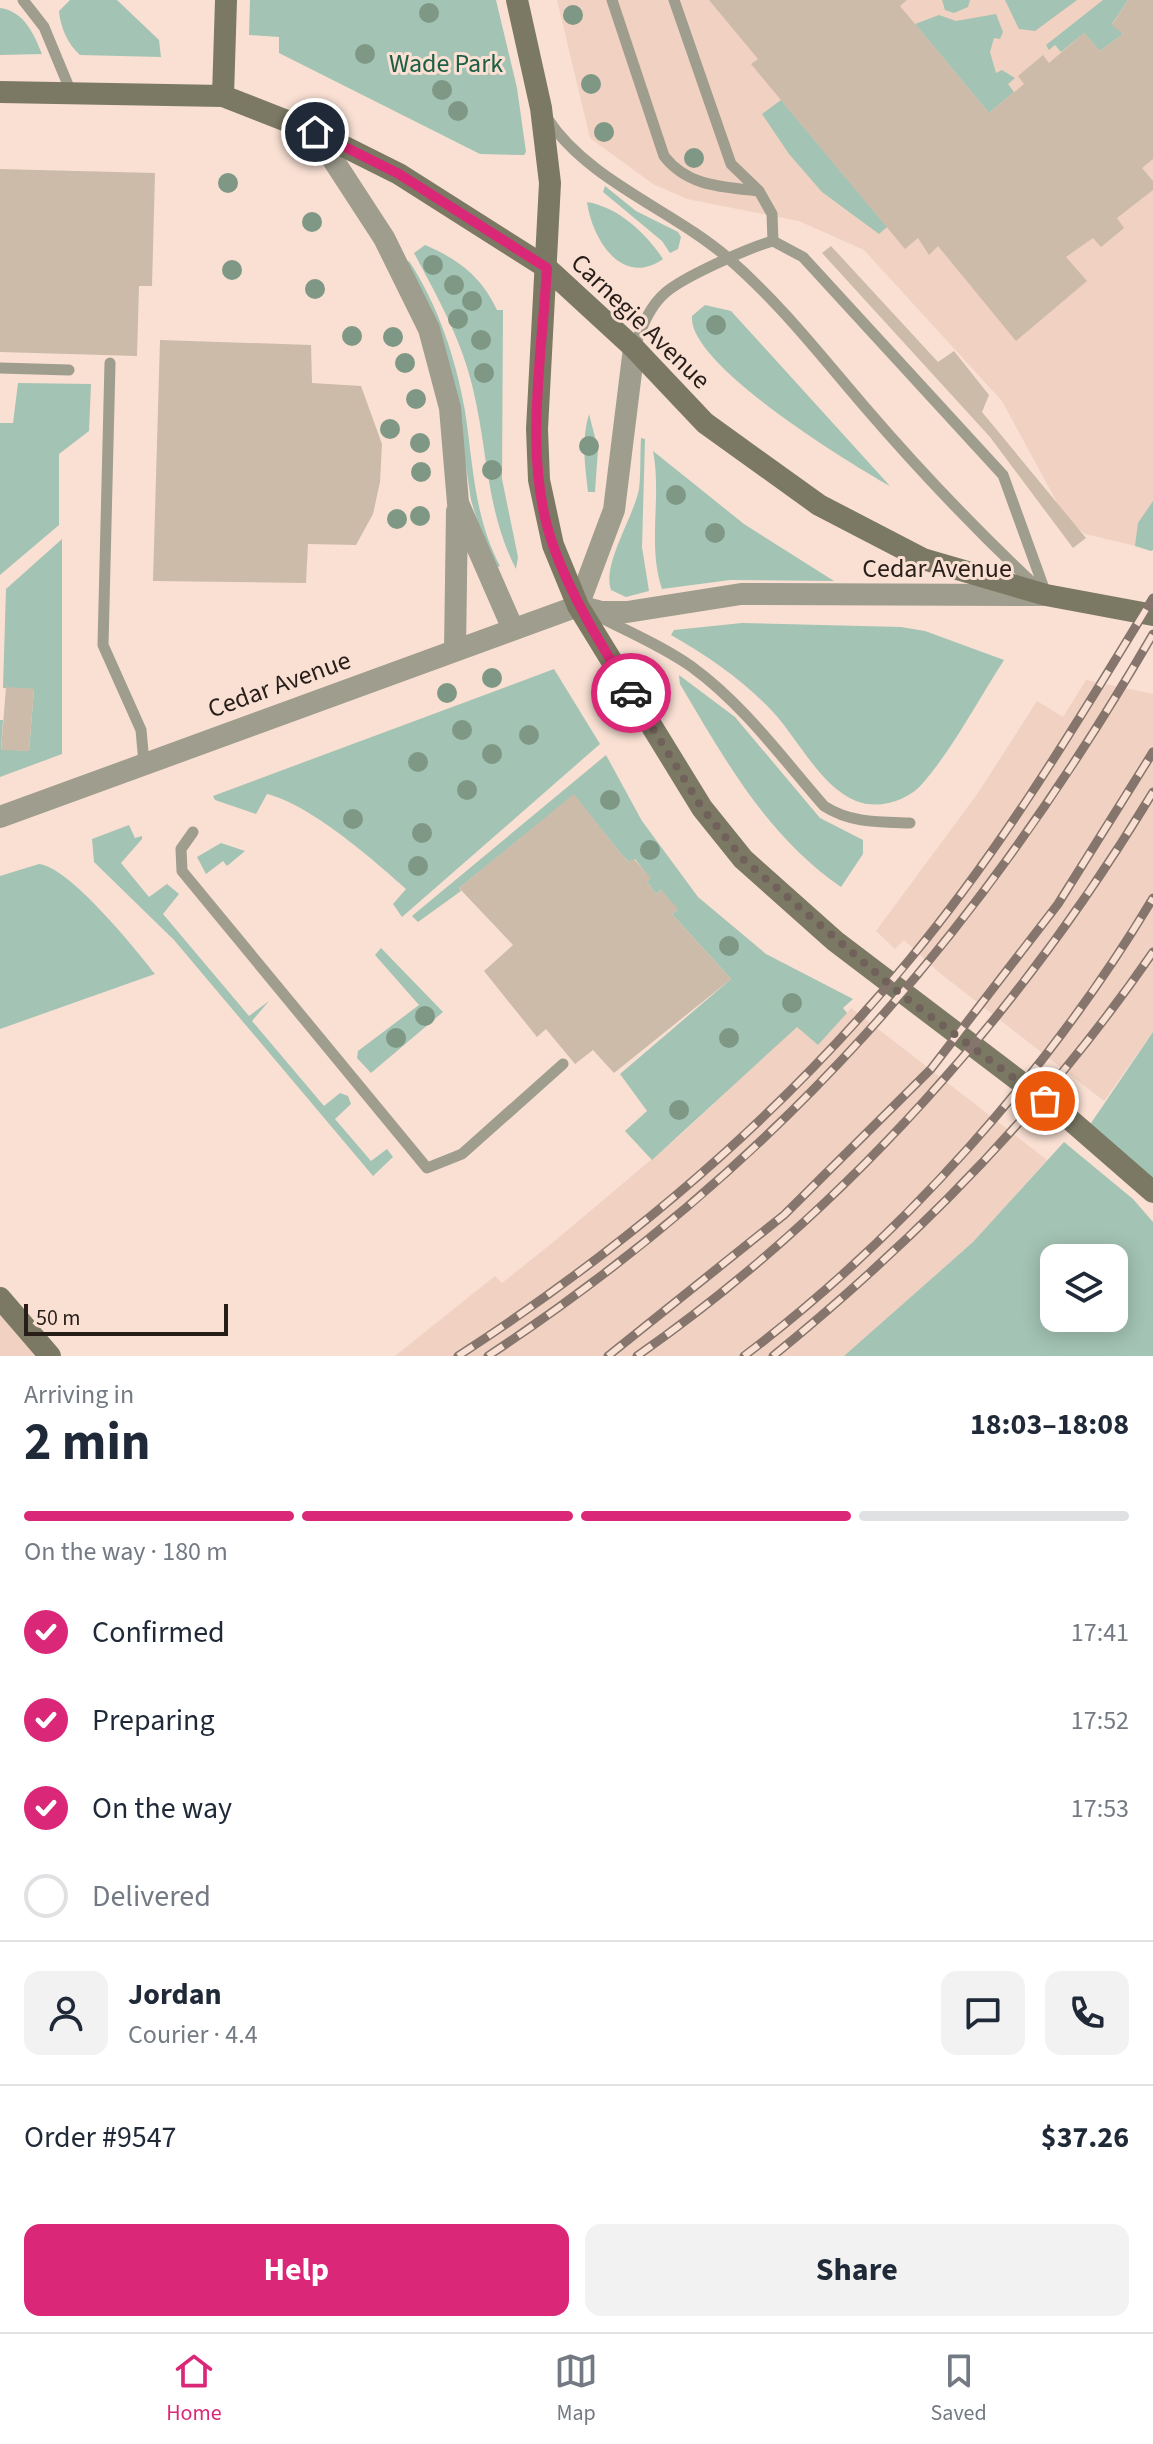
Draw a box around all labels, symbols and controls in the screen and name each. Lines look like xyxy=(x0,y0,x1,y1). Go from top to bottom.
park label: Wade Park xyxy=(389,45,503,82)
pin xyxy=(281,98,349,166)
icon: home xyxy=(293,110,337,154)
street label: Carnegie Avenue xyxy=(562,245,719,398)
street label: Cedar Avenue xyxy=(862,550,1012,587)
street label: Cedar Avenue xyxy=(203,641,356,727)
courier xyxy=(591,653,671,733)
icon: car xyxy=(609,671,653,715)
pin xyxy=(1011,1067,1079,1135)
icon: bag xyxy=(1023,1079,1067,1123)
map controls xyxy=(1040,1244,1128,1332)
button: layers xyxy=(1040,1244,1128,1332)
scale bar xyxy=(24,1300,228,1336)
text: 50 m xyxy=(36,1302,81,1334)
text: Arriving in xyxy=(24,1376,134,1413)
text: 18:03–18:08 xyxy=(970,1403,1129,1446)
text: 2 min xyxy=(24,1406,151,1480)
text: On the way · 180 m xyxy=(24,1533,228,1570)
icon: check xyxy=(24,1610,68,1654)
text: Confirmed xyxy=(92,1611,225,1654)
text: 17:41 xyxy=(1071,1614,1129,1651)
icon: check xyxy=(24,1698,68,1742)
text: Preparing xyxy=(92,1699,215,1742)
text: 17:52 xyxy=(1071,1702,1129,1739)
icon: check xyxy=(24,1786,68,1830)
text: On the way xyxy=(92,1787,232,1830)
text: 17:53 xyxy=(1071,1790,1129,1827)
text: Delivered xyxy=(92,1875,211,1918)
button: person xyxy=(24,1971,108,2055)
button: chat xyxy=(941,1971,1025,2055)
button: phone xyxy=(1045,1971,1129,2055)
text: Jordan xyxy=(128,1973,222,2016)
text: Courier · 4.4 xyxy=(128,2016,258,2053)
text: Order #9547 xyxy=(24,2116,177,2159)
text: $37.26 xyxy=(1041,2116,1129,2159)
button: Help xyxy=(24,2224,569,2316)
button: Share xyxy=(585,2224,1129,2316)
tab: Home xyxy=(166,2349,222,2429)
tab: Map xyxy=(554,2349,598,2429)
tab: Saved xyxy=(931,2349,987,2429)

